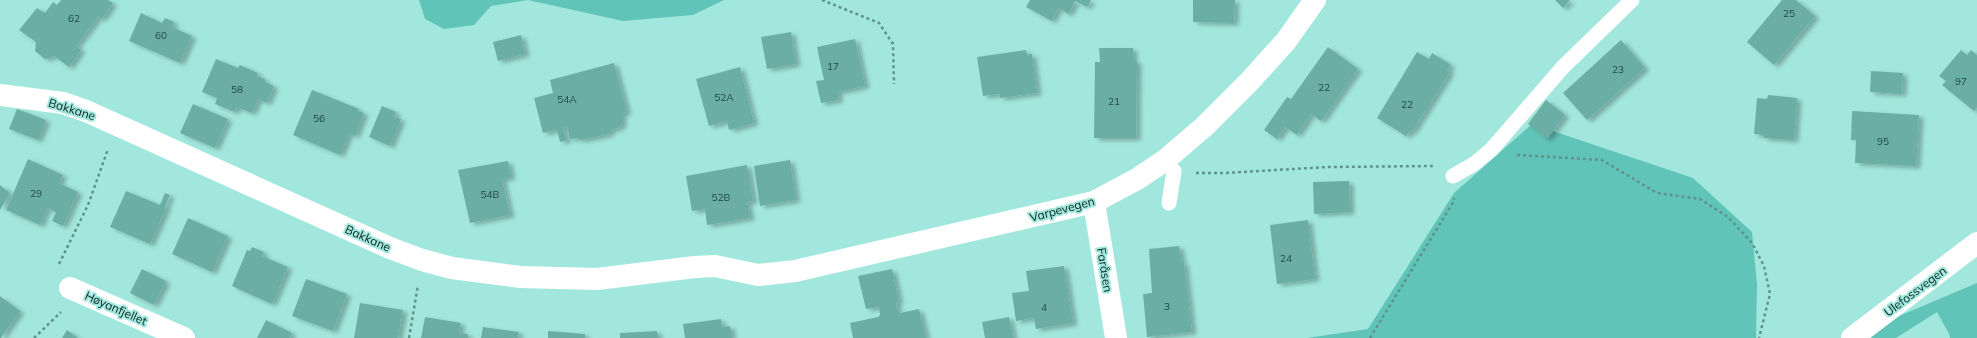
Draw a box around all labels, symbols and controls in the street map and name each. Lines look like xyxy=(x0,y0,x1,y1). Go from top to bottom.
house number: 25 xyxy=(1783,7,1795,20)
house number: 62 xyxy=(68,12,80,25)
house number: 60 xyxy=(155,29,167,42)
house number: 17 xyxy=(827,60,839,73)
house number: 23 xyxy=(1612,63,1624,76)
house number: 97 xyxy=(1955,75,1967,88)
house number: 22 xyxy=(1318,81,1330,94)
house number: 58 xyxy=(231,83,243,96)
house number: 52A xyxy=(714,91,734,104)
house number: 54A xyxy=(557,93,577,106)
street label: Bakkane xyxy=(47,95,97,123)
house number: 21 xyxy=(1108,95,1120,108)
house number: 22 xyxy=(1401,98,1413,111)
house number: 56 xyxy=(313,112,325,125)
house number: 95 xyxy=(1877,135,1889,148)
house number: 29 xyxy=(30,187,42,200)
house number: 54B xyxy=(481,188,500,201)
house number: 52B xyxy=(712,191,731,204)
street label: Varpevegen xyxy=(1028,193,1096,225)
street label: Bakkane xyxy=(343,221,393,255)
street label: Faråsen xyxy=(1094,247,1116,293)
house number: 24 xyxy=(1280,252,1292,265)
street label: Ulefossvegen xyxy=(1881,263,1949,319)
street label: Høyanfjellet xyxy=(83,288,149,328)
house number: 3 xyxy=(1164,300,1170,313)
house number: 4 xyxy=(1041,301,1047,314)

